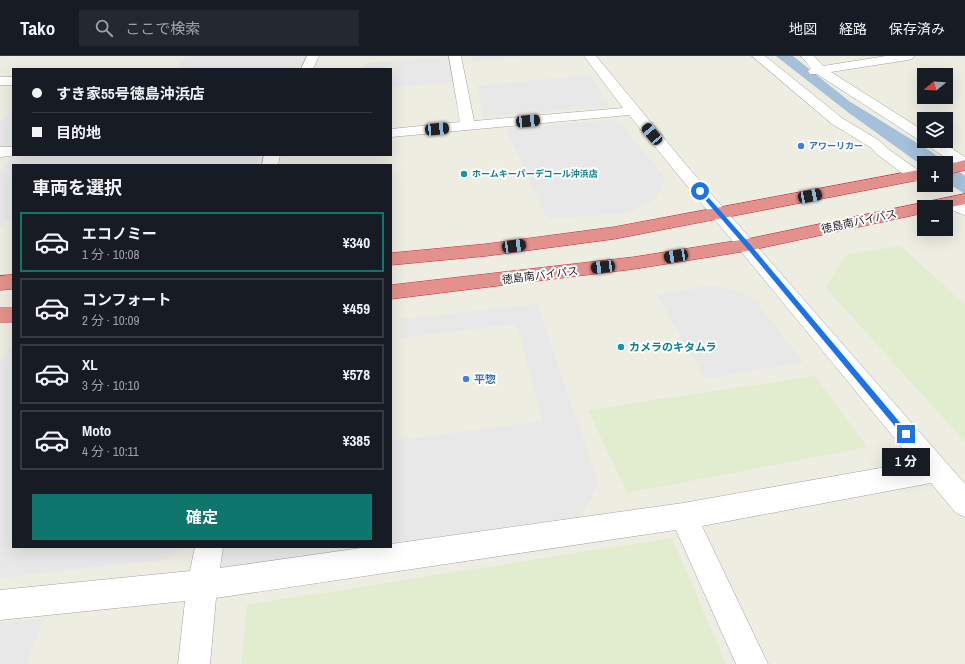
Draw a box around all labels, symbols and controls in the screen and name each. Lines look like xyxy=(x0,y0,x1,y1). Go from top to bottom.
search box xyxy=(79,10,359,46)
text: Tako xyxy=(20,15,55,41)
icon: search xyxy=(93,17,115,39)
text: ここで検索 xyxy=(125,18,200,39)
text: 地図 xyxy=(789,20,817,38)
text: 経路 xyxy=(839,20,867,38)
text: 保存済み xyxy=(889,20,945,38)
north arrow xyxy=(917,68,953,104)
map controls xyxy=(917,68,953,236)
text: すき家55号徳島沖浜店 xyxy=(56,83,205,104)
button: layers xyxy=(917,112,953,148)
car xyxy=(516,114,540,128)
car xyxy=(640,121,664,147)
text: 目的地 xyxy=(56,122,101,143)
car xyxy=(425,122,449,136)
place label: アワーリカー xyxy=(809,140,863,152)
marker: アワーリカー xyxy=(796,141,806,151)
button: + xyxy=(917,156,953,192)
place label: ホームキーパーデコール沖浜店 xyxy=(472,168,598,180)
marker: ホームキーパーデコール沖浜店 xyxy=(459,169,469,179)
text: 車両を選択 xyxy=(32,175,122,200)
route start xyxy=(691,182,709,200)
car xyxy=(797,188,823,204)
button: − xyxy=(917,200,953,236)
street label: 徳島南バイパス xyxy=(820,206,898,236)
text: エコノミー xyxy=(82,223,157,244)
icon: car xyxy=(34,224,70,260)
text: ¥340 xyxy=(343,232,370,253)
car xyxy=(501,238,527,254)
text: 1 分 · 10:08 xyxy=(82,246,139,263)
car xyxy=(663,248,689,264)
car xyxy=(590,260,616,274)
street label: 徳島南バイパス xyxy=(501,263,579,287)
text: コンフォート xyxy=(82,289,172,310)
icon: car xyxy=(34,290,70,326)
text: ¥459 xyxy=(343,298,370,319)
text: 2 分 · 10:09 xyxy=(82,312,139,329)
place label: カメラのキタムラ xyxy=(629,340,716,354)
marker: カメラのキタムラ xyxy=(616,342,626,352)
text: XL xyxy=(82,354,98,375)
icon: car xyxy=(34,356,70,392)
text: ¥578 xyxy=(343,364,370,385)
place label: 平惣 xyxy=(474,372,496,386)
marker: 平惣 xyxy=(461,374,471,384)
text: 3 分 · 10:10 xyxy=(82,377,139,394)
text: Moto xyxy=(82,420,111,441)
icon: car xyxy=(34,422,70,458)
route end xyxy=(897,425,915,443)
text: ¥385 xyxy=(343,430,370,451)
text: 4 分 · 10:11 xyxy=(82,443,139,460)
callout: 1 分 xyxy=(882,448,930,476)
text: 1 分 xyxy=(895,453,917,470)
button: 確定 xyxy=(32,494,372,540)

